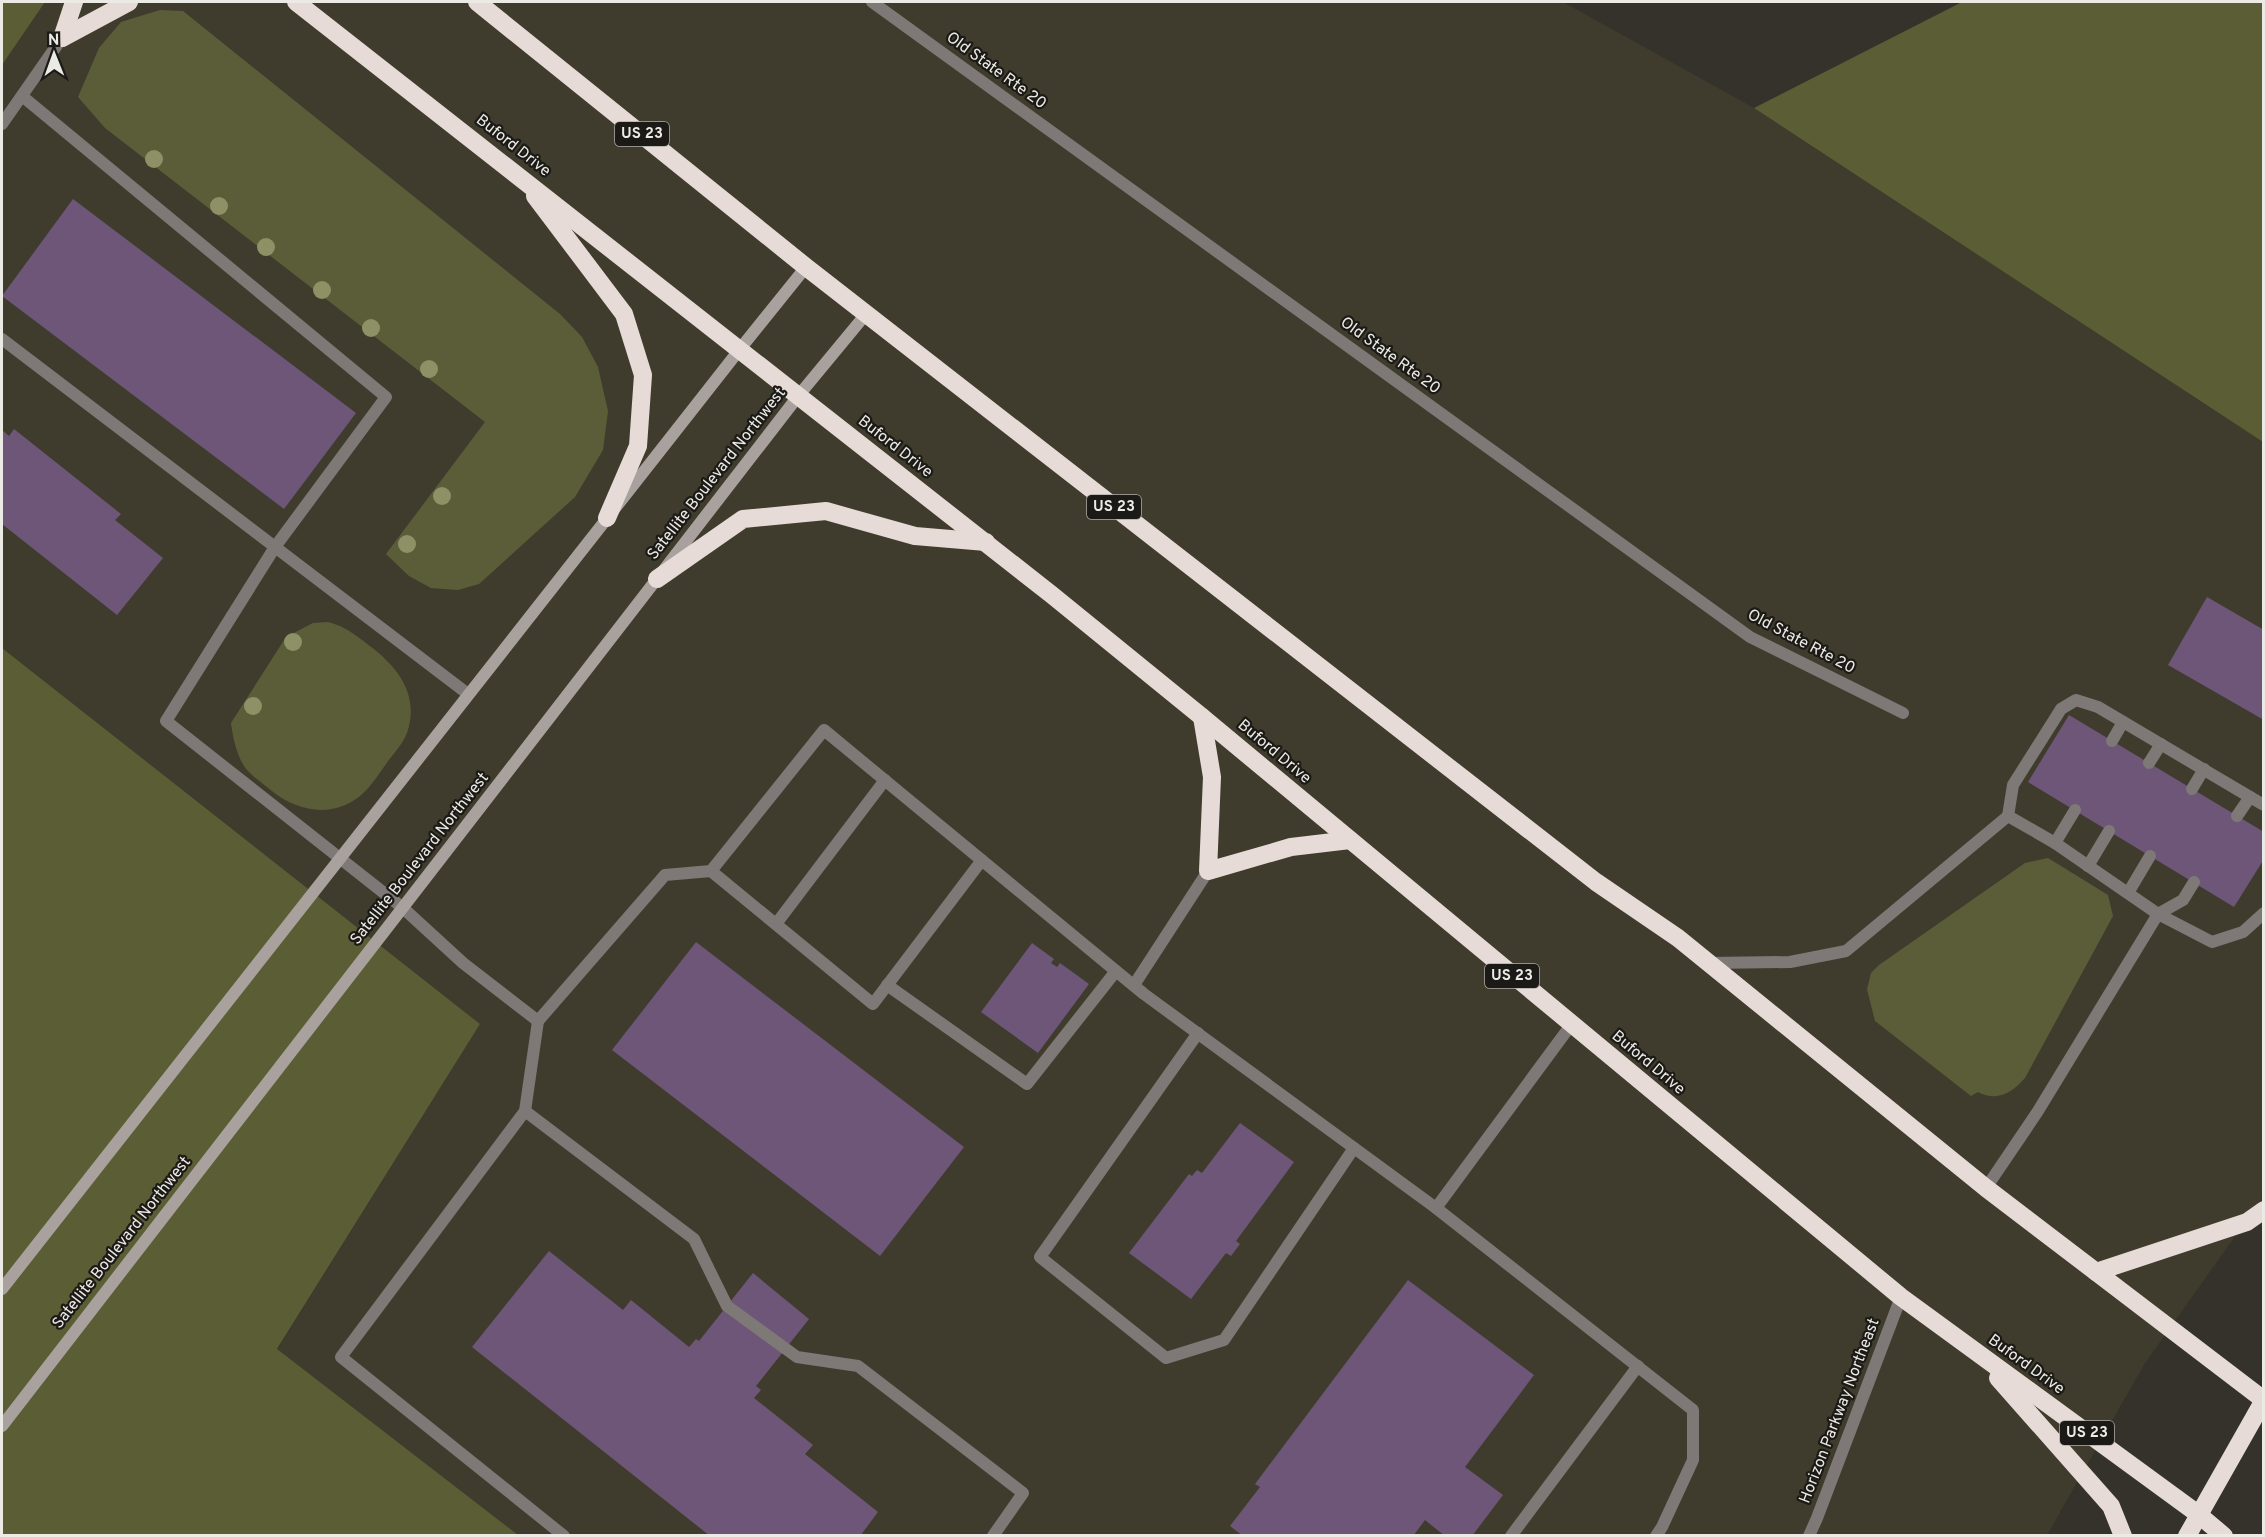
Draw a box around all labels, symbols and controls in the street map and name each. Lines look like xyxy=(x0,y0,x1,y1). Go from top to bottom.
north arrow xyxy=(24,24,84,84)
street label: Old State Rte 20 xyxy=(942,28,1050,114)
text: N xyxy=(48,31,60,51)
street label: Buford Drive xyxy=(471,110,555,182)
road number: US 23 xyxy=(615,122,669,146)
street label: Old State Rte 20 xyxy=(1336,313,1444,399)
street label: Satellite Boulevard Northwest xyxy=(643,384,791,564)
street label: Buford Drive xyxy=(853,411,937,483)
road number: US 23 xyxy=(1087,495,1141,519)
street label: Old State Rte 20 xyxy=(1744,605,1858,679)
street label: Buford Drive xyxy=(1233,715,1315,789)
street label: Satellite Boulevard Northwest xyxy=(346,769,494,949)
road number: US 23 xyxy=(1485,964,1539,988)
street label: Buford Drive xyxy=(1607,1026,1689,1100)
street label: Satellite Boulevard Northwest xyxy=(48,1153,196,1333)
street label: Horizon Parkway Northeast xyxy=(1795,1316,1885,1506)
street label: Buford Drive xyxy=(1984,1331,2068,1399)
road number: US 23 xyxy=(2060,1421,2114,1445)

